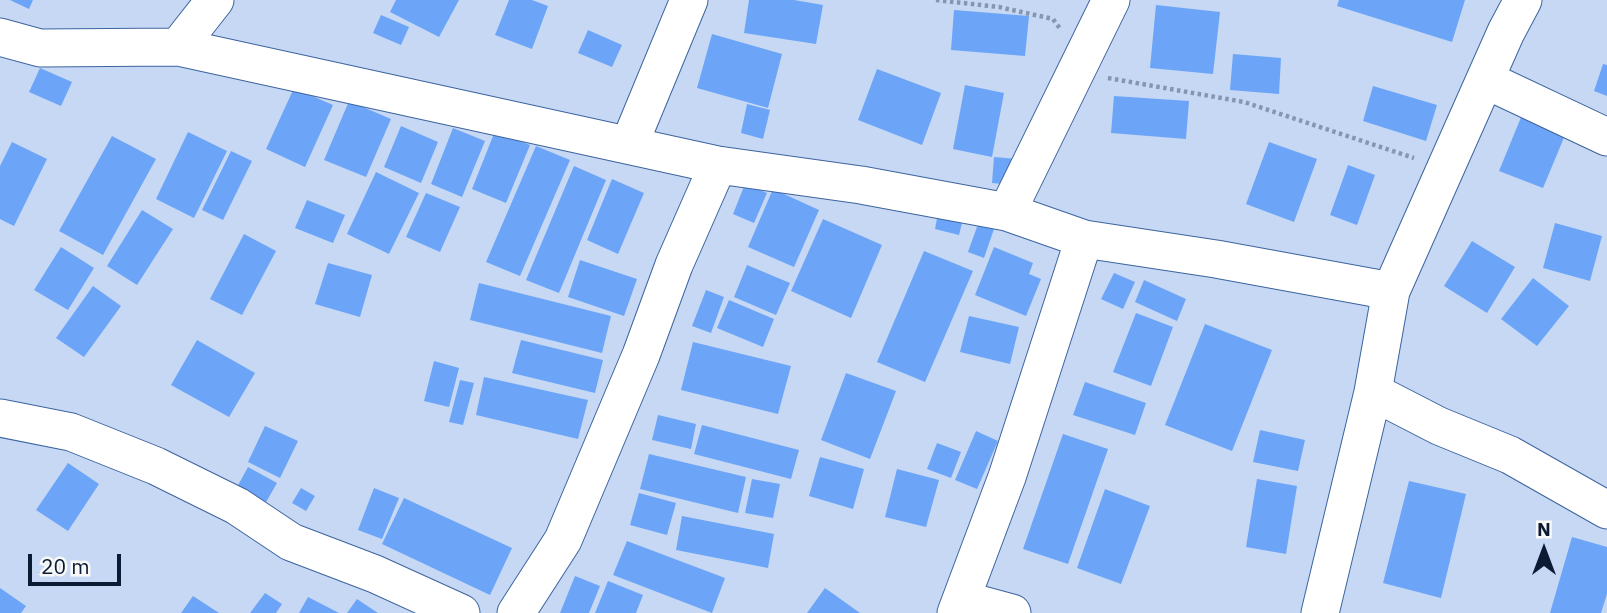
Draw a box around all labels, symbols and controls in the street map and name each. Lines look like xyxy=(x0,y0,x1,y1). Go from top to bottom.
north arrow xyxy=(1509,515,1579,585)
text: N xyxy=(1537,517,1551,541)
scale bar xyxy=(32,540,124,584)
text: 20 m xyxy=(41,552,90,580)

